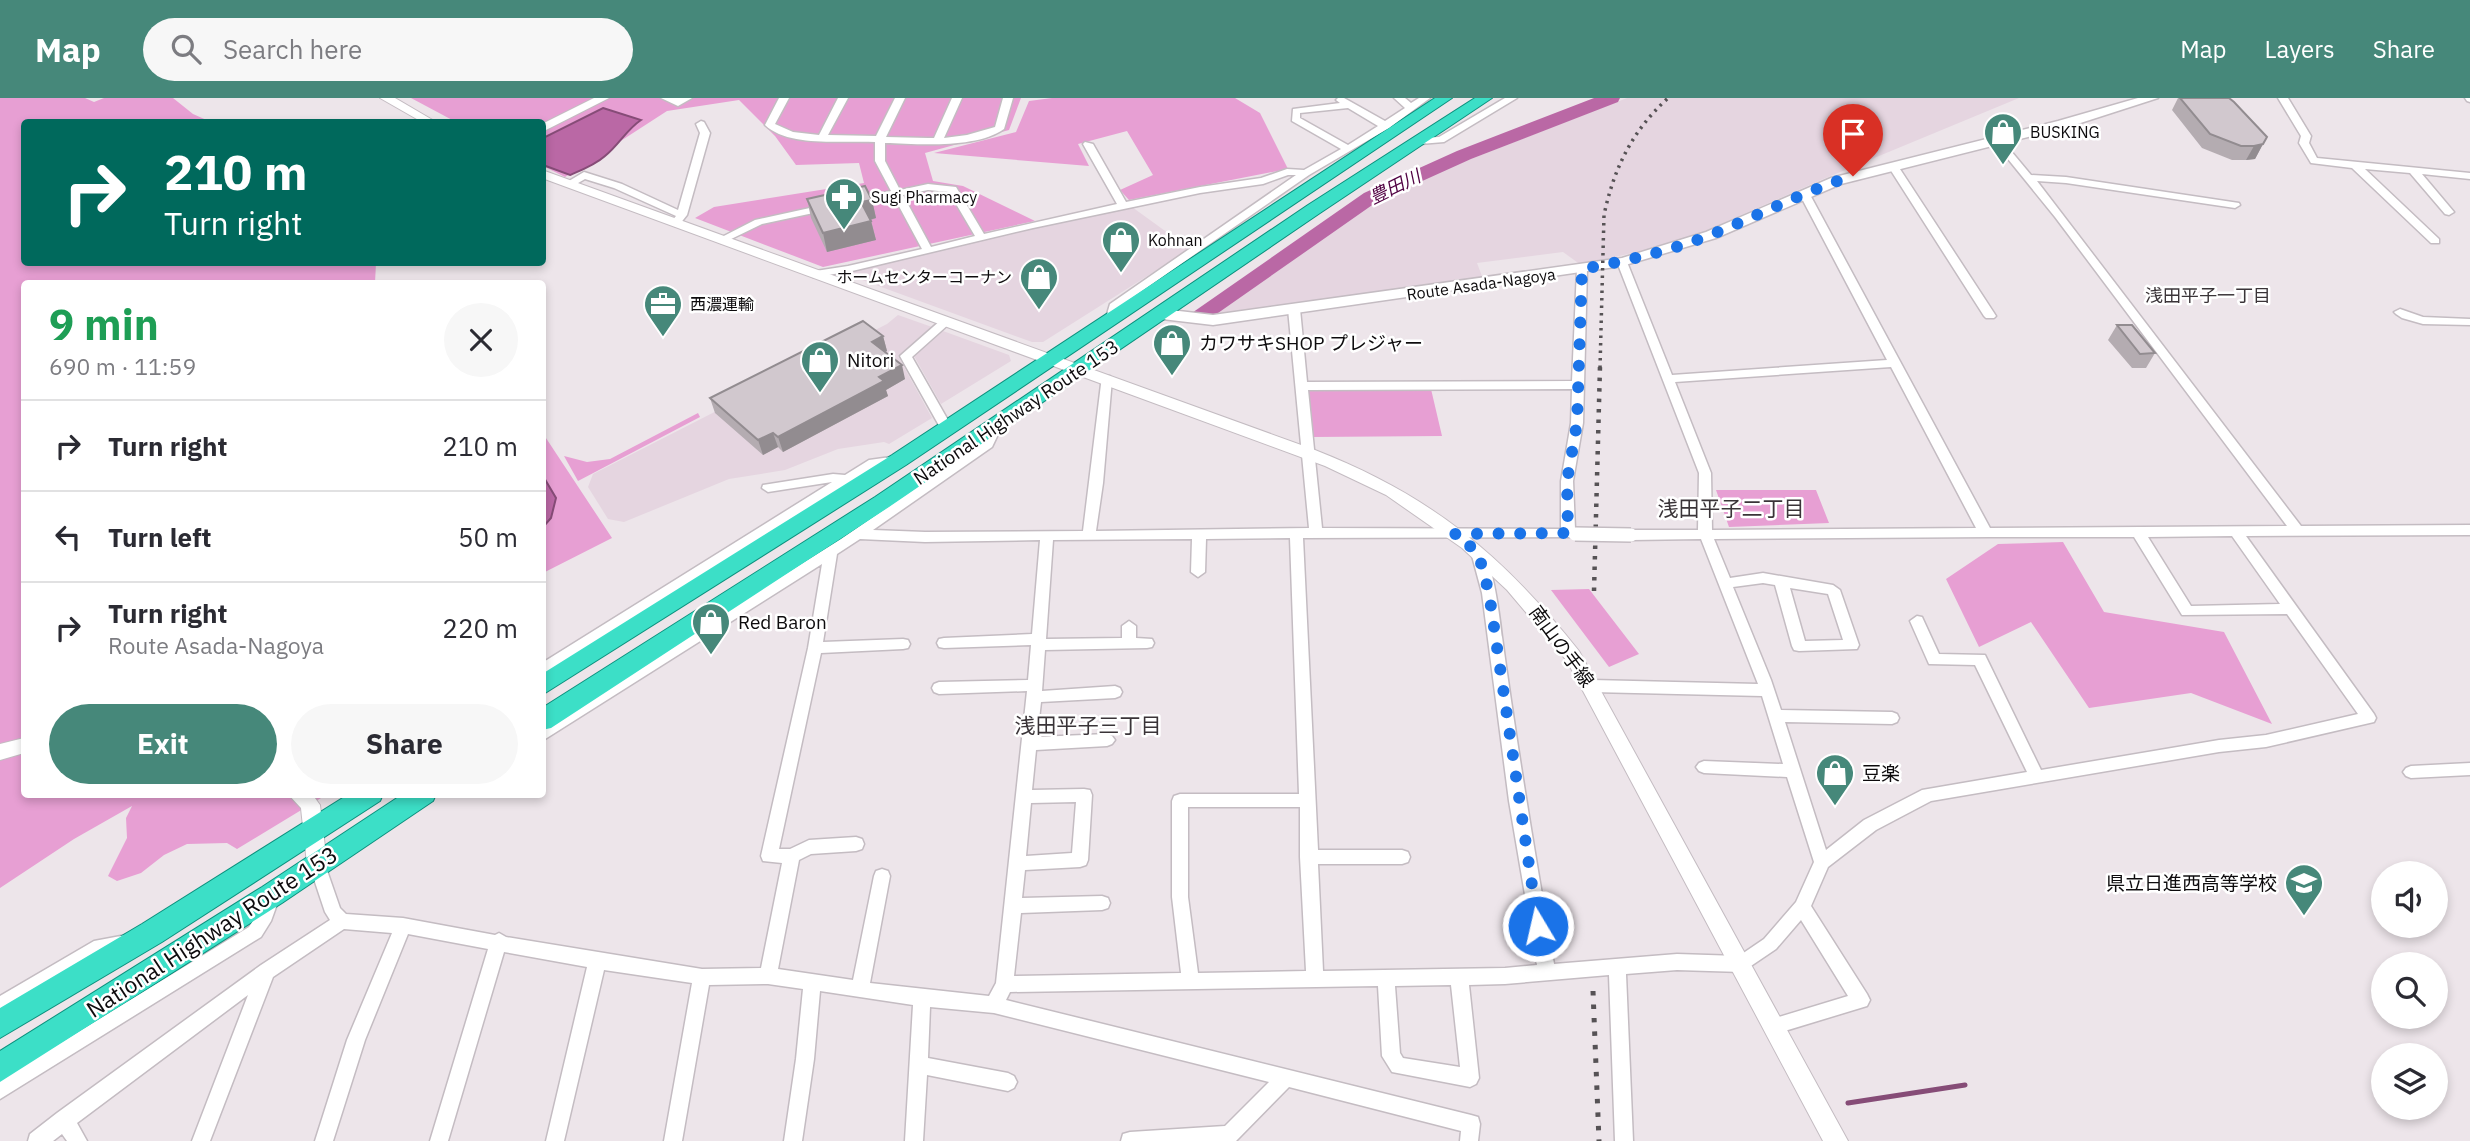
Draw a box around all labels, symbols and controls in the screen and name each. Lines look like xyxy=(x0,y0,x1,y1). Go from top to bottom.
search box xyxy=(143,18,633,81)
text: Map xyxy=(35,28,101,71)
icon: search xyxy=(167,30,205,68)
text: Search here xyxy=(223,32,362,66)
text: Map xyxy=(2180,33,2227,65)
text: Layers xyxy=(2265,33,2335,65)
text: Share xyxy=(2373,33,2435,65)
pin xyxy=(1823,104,1883,176)
shop icon: BUSKING xyxy=(1982,111,2024,166)
icon: arrive xyxy=(1834,115,1872,153)
place label: BUSKING xyxy=(2030,122,2100,142)
text: 210 m xyxy=(164,140,308,203)
icon: right xyxy=(49,147,140,238)
water label: 豊田川 xyxy=(1365,164,1426,209)
pharmacy icon: Sugi Pharmacy xyxy=(823,176,865,231)
place label: Sugi Pharmacy xyxy=(871,187,977,207)
text: Turn right xyxy=(164,202,302,244)
shop icon: Kohnan xyxy=(1100,219,1142,274)
place label: Kohnan xyxy=(1148,230,1203,250)
shop icon: ホームセンターコーナン xyxy=(1018,256,1060,311)
street label: Route Asada-Nagoya xyxy=(1405,264,1557,304)
place label: ホームセンターコーナン xyxy=(836,267,1012,287)
office icon: 西濃運輸 xyxy=(642,283,684,338)
district label: 浅田平子一丁目 xyxy=(2145,284,2271,307)
place label: 西濃運輸 xyxy=(690,294,754,314)
text: 9 min xyxy=(49,297,159,352)
button: close xyxy=(444,303,518,377)
shop icon: カワサキSHOP プレジャー xyxy=(1151,322,1193,377)
place label: カワサキSHOP プレジャー xyxy=(1199,331,1423,355)
street label: National Highway Route 153 xyxy=(909,334,1123,490)
shop icon: Nitori xyxy=(799,339,841,394)
place label: Nitori xyxy=(847,348,894,372)
text: 690 m · 11:59 xyxy=(49,351,196,381)
icon: right xyxy=(49,427,87,465)
text: Turn right xyxy=(108,429,227,463)
text: 210 m xyxy=(442,429,518,463)
district label: 浅田平子二丁目 xyxy=(1658,494,1805,522)
icon: left xyxy=(49,518,87,556)
text: Turn left xyxy=(108,520,211,554)
text: 50 m xyxy=(458,520,518,554)
text: Turn right xyxy=(108,596,227,630)
shop icon: Red Baron xyxy=(690,601,732,656)
street label: 南山の手線 xyxy=(1524,601,1600,691)
icon: right xyxy=(49,609,87,647)
place label: Red Baron xyxy=(738,610,827,634)
text: 220 m xyxy=(442,611,518,645)
text: Route Asada-Nagoya xyxy=(108,630,324,660)
button: Exit xyxy=(49,704,277,784)
button: Share xyxy=(291,704,518,784)
district label: 浅田平子三丁目 xyxy=(1015,711,1162,739)
shop icon: 豆楽 xyxy=(1814,752,1856,807)
place label: 豆楽 xyxy=(1862,761,1900,785)
street label: National Highway Route 153 xyxy=(80,839,343,1024)
map controls xyxy=(2371,861,2448,1120)
button: sound xyxy=(2371,861,2448,938)
school or university icon: 県立日進西高等学校 xyxy=(2283,862,2325,917)
place label: 県立日進西高等学校 xyxy=(2106,871,2277,895)
position arrow xyxy=(1501,889,1575,963)
button: search xyxy=(2371,952,2448,1029)
button: layers xyxy=(2371,1043,2448,1120)

